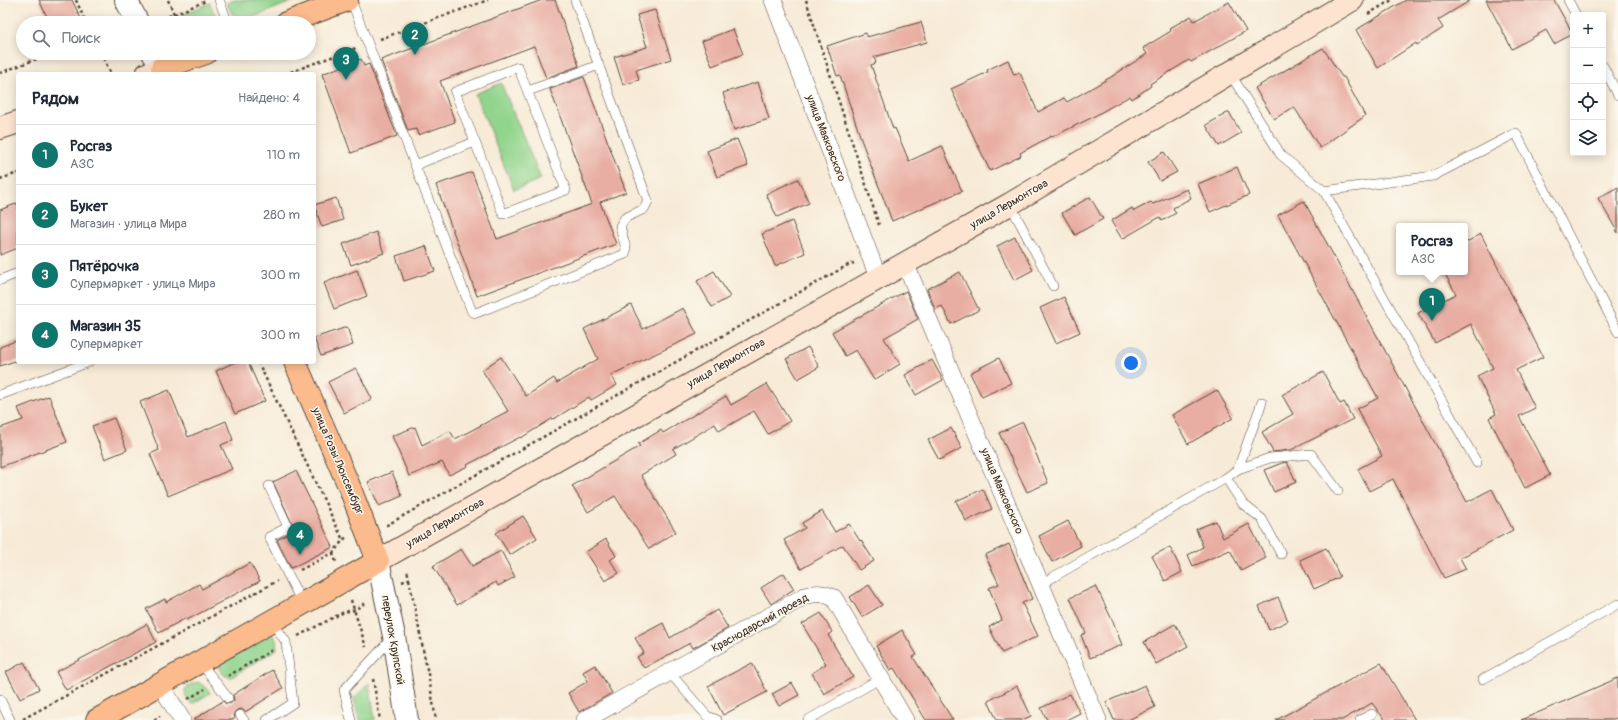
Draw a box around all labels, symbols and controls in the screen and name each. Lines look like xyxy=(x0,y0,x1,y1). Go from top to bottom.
map controls xyxy=(1570,12,1606,156)
button: + xyxy=(1570,12,1606,48)
search box xyxy=(16,16,316,60)
pin: 2 xyxy=(402,22,428,55)
icon: search xyxy=(30,27,52,49)
text: Поиск xyxy=(62,29,101,48)
pin: 3 xyxy=(333,47,359,80)
button: − xyxy=(1570,48,1606,84)
button: locate xyxy=(1570,84,1606,120)
text: Рядом xyxy=(32,88,79,109)
text: Найдено: 4 xyxy=(238,90,300,106)
street label: улица Маяковского xyxy=(803,92,849,183)
button: layers xyxy=(1570,120,1606,156)
text: Росгаз xyxy=(70,137,112,156)
text: 1 xyxy=(42,147,48,163)
text: 110 m xyxy=(267,147,300,163)
text: АЗС xyxy=(70,156,94,172)
street label: улица Лермонтова xyxy=(967,176,1050,232)
text: Букет xyxy=(70,197,108,216)
text: 2 xyxy=(41,207,49,223)
text: 280 m xyxy=(263,207,300,223)
text: Магазин · улица Мира xyxy=(70,216,187,232)
popup xyxy=(1396,223,1468,275)
text: Росгаз xyxy=(1411,232,1453,251)
text: АЗС xyxy=(1411,251,1435,267)
text: Пятёрочка xyxy=(70,257,139,276)
text: 3 xyxy=(41,267,49,283)
text: 300 m xyxy=(261,267,300,283)
text: Супермаркет · улица Мира xyxy=(70,276,215,292)
pin: 1 xyxy=(1419,288,1445,321)
text: Магазин 35 xyxy=(70,317,141,336)
text: 4 xyxy=(41,327,49,343)
text: 300 m xyxy=(261,327,300,343)
street label: улица Лермонтова xyxy=(684,335,767,391)
text: Супермаркет xyxy=(70,336,143,352)
your location xyxy=(1121,353,1141,373)
street label: улица Розы Люксембург xyxy=(309,405,367,517)
street label: улица Маяковского xyxy=(978,445,1026,536)
street label: улица Лермонтова xyxy=(403,495,486,551)
pin: 4 xyxy=(287,522,313,555)
street label: Краснодарский проезд xyxy=(709,591,811,655)
street label: переулок Крупской xyxy=(379,594,407,686)

